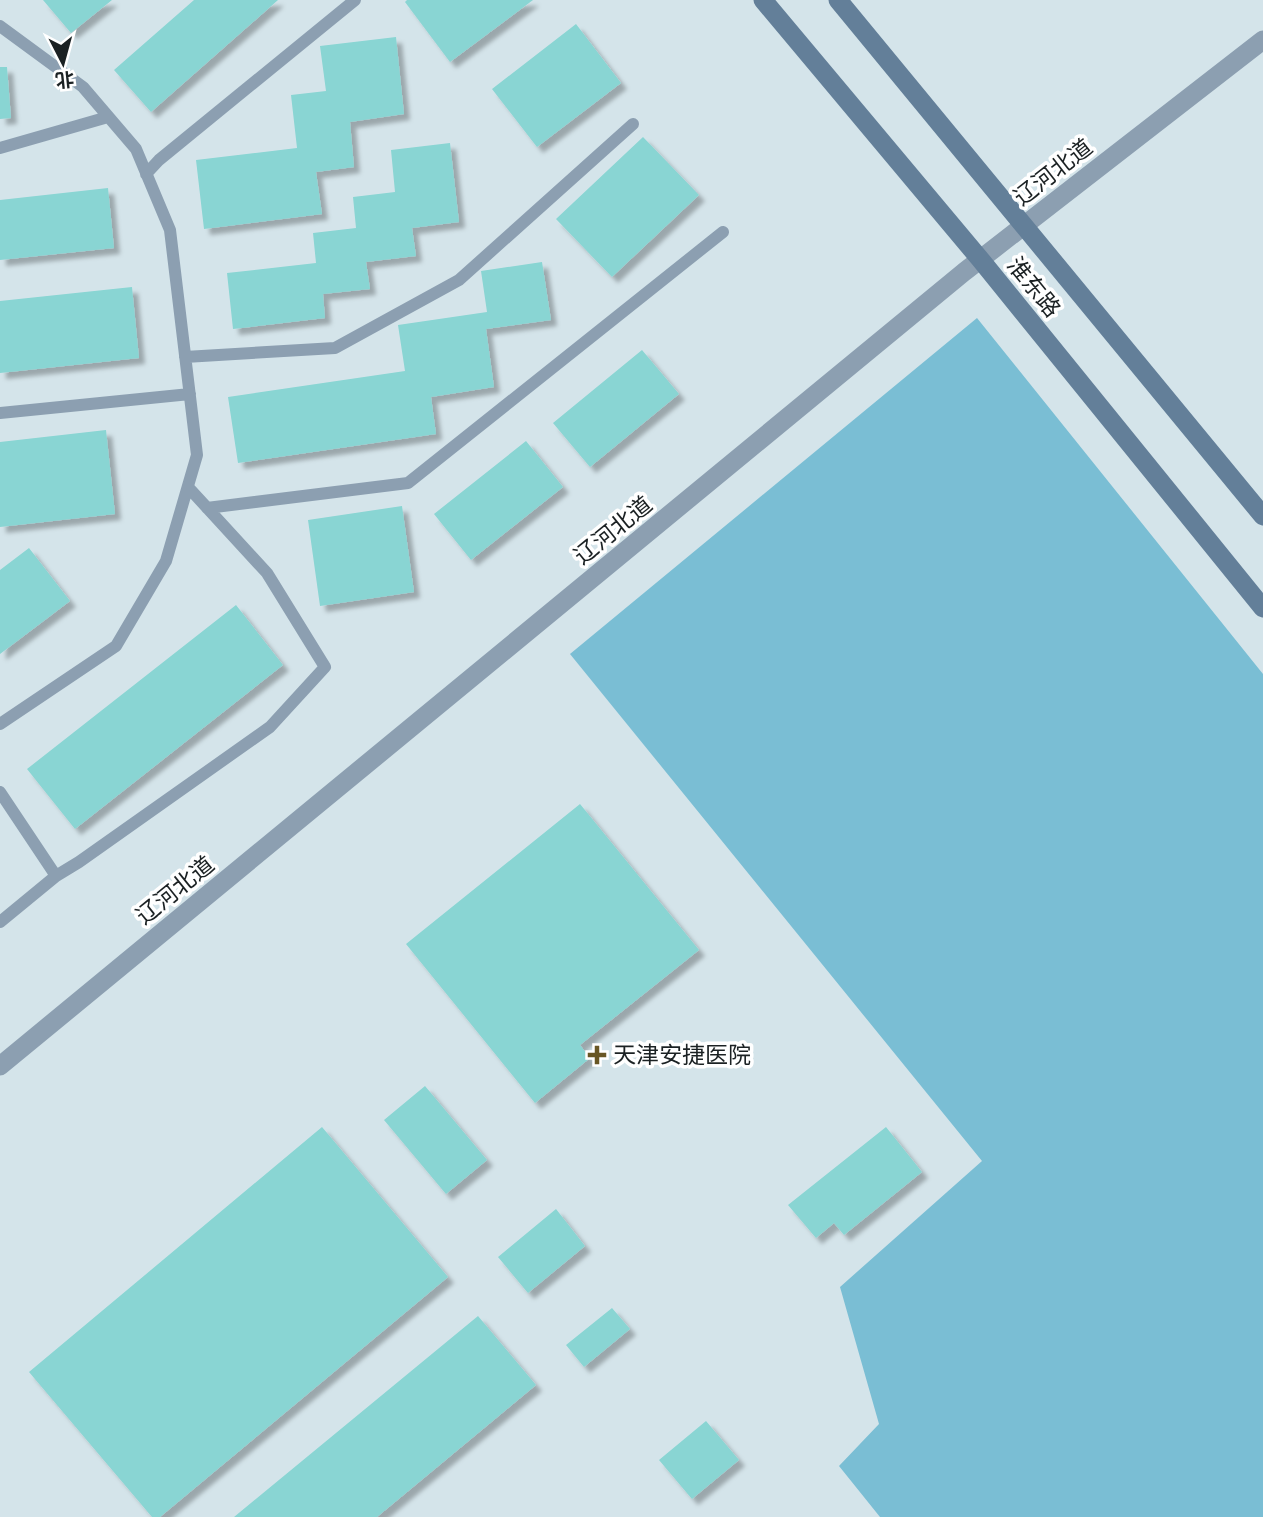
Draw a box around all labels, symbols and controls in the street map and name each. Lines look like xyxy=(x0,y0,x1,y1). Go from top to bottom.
north arrow xyxy=(28,28,98,98)
text: 北 xyxy=(54,68,75,93)
street label: 辽河北道 xyxy=(1008,132,1097,211)
street label: 淮东路 xyxy=(1002,251,1067,322)
street label: 辽河北道 xyxy=(568,489,657,569)
street label: 辽河北道 xyxy=(130,849,219,929)
place label: 天津安捷医院 xyxy=(613,1040,751,1068)
marker: 天津安捷医院 xyxy=(587,1045,607,1065)

